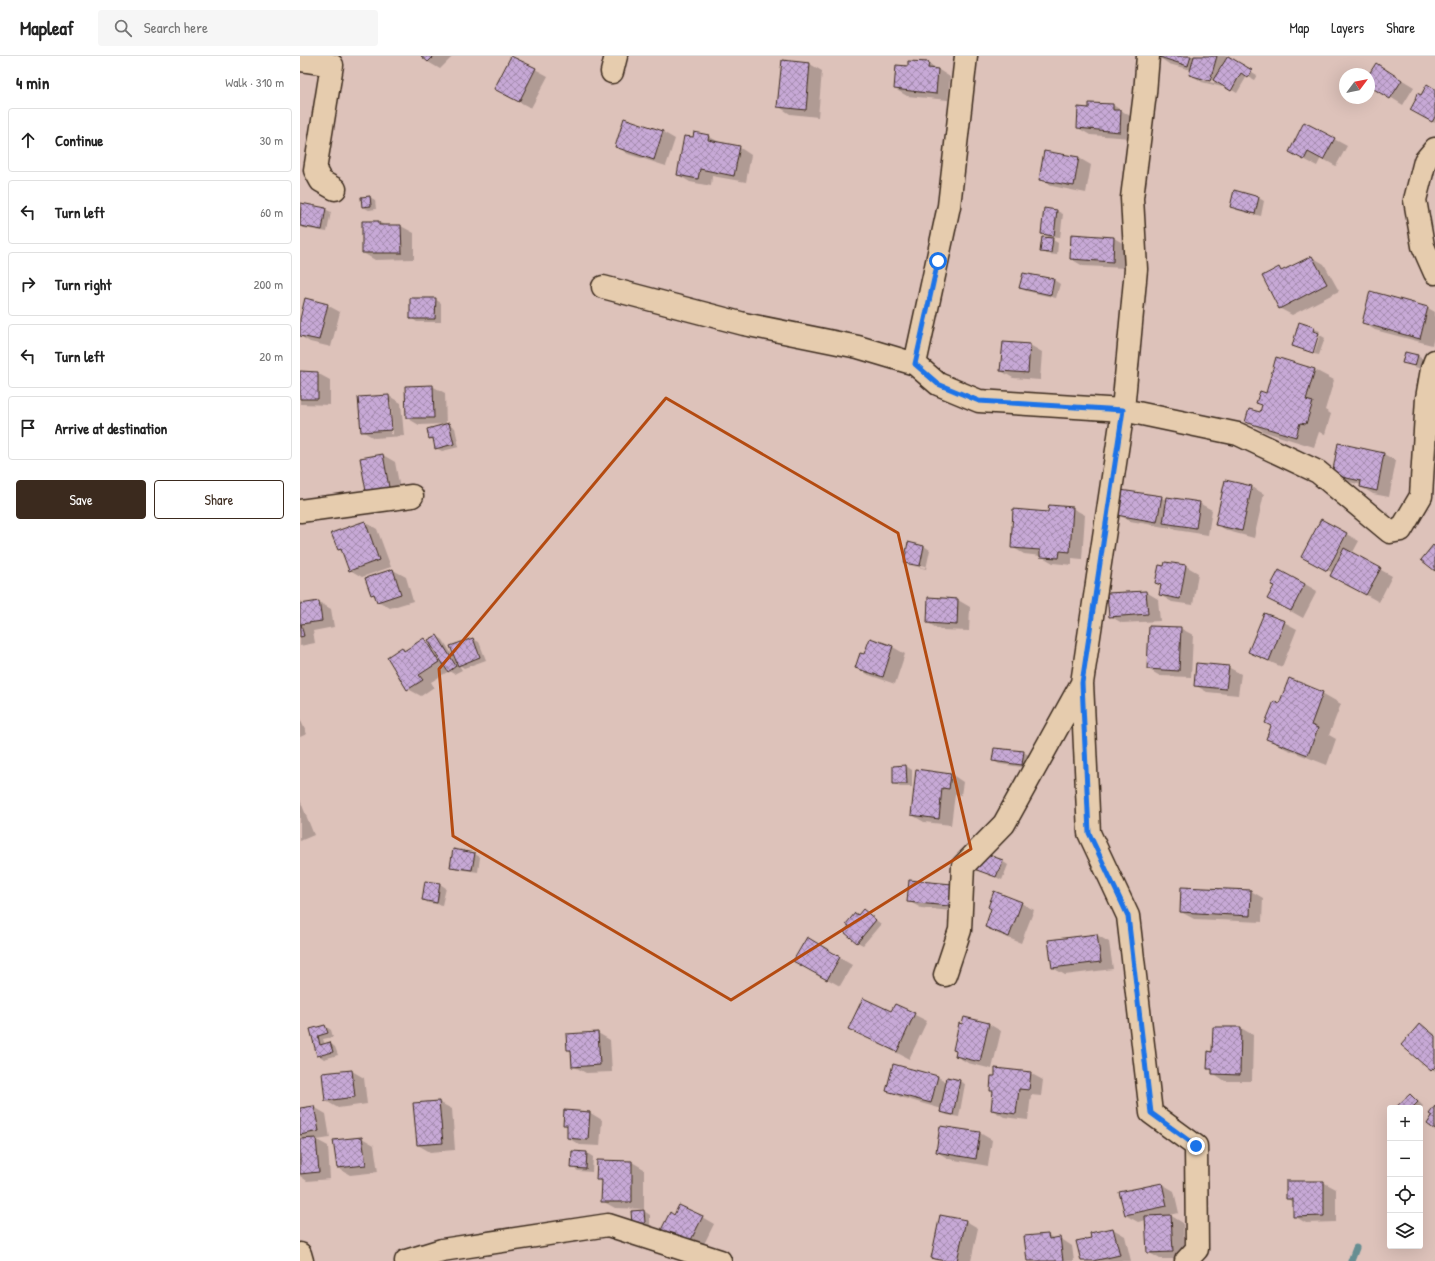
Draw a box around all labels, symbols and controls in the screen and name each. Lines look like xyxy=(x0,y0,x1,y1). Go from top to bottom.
search box xyxy=(98,10,378,46)
text: Mapleaf xyxy=(20,15,74,41)
icon: search xyxy=(112,17,134,39)
text: Search here xyxy=(144,17,208,38)
text: Map xyxy=(1289,18,1309,37)
text: Layers xyxy=(1331,18,1364,37)
text: Share xyxy=(1386,18,1415,37)
north arrow xyxy=(1339,68,1375,104)
text: 4 min xyxy=(16,71,49,94)
text: Walk · 310 m xyxy=(225,73,284,91)
icon: ahead xyxy=(17,129,39,151)
text: Continue xyxy=(55,130,103,151)
text: 30 m xyxy=(260,131,283,149)
icon: left xyxy=(17,201,39,223)
text: Turn left xyxy=(55,202,105,223)
text: 60 m xyxy=(260,203,283,221)
route start xyxy=(929,252,947,270)
icon: right xyxy=(17,273,39,295)
text: Turn right xyxy=(55,274,111,295)
text: 200 m xyxy=(253,275,283,293)
icon: left xyxy=(17,345,39,367)
text: Turn left xyxy=(55,346,105,367)
text: 20 m xyxy=(259,347,283,365)
icon: arrive xyxy=(17,417,39,439)
text: Arrive at destination xyxy=(55,418,167,439)
button: Save xyxy=(16,480,146,519)
button: Share xyxy=(154,480,284,519)
map controls xyxy=(1387,1105,1423,1249)
button: + xyxy=(1387,1105,1423,1141)
route end xyxy=(1187,1137,1205,1155)
button: − xyxy=(1387,1141,1423,1177)
button: locate xyxy=(1387,1177,1423,1213)
button: layers xyxy=(1387,1213,1423,1249)

